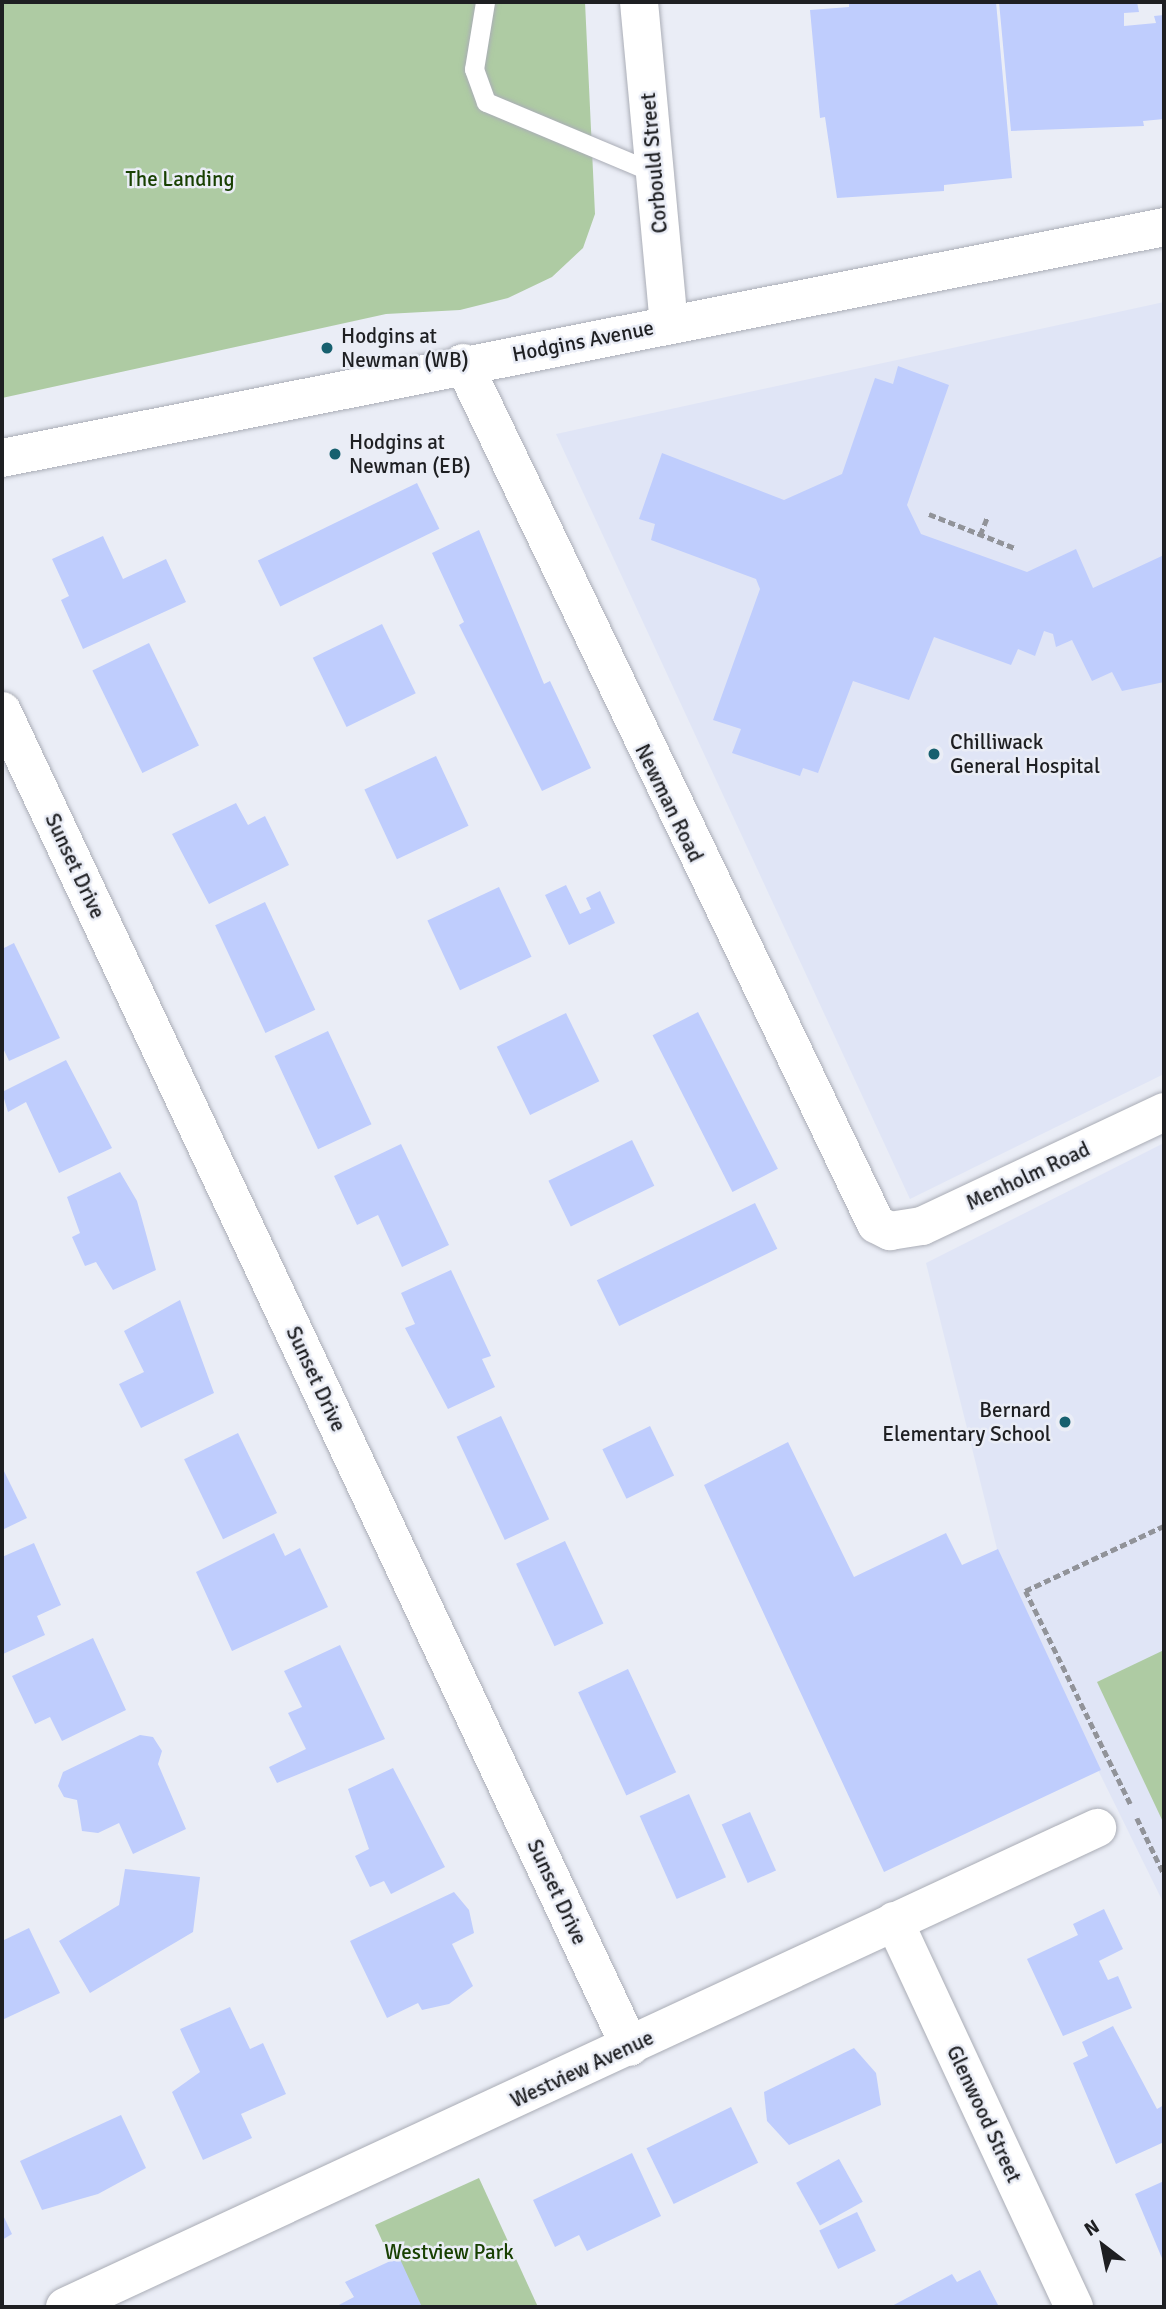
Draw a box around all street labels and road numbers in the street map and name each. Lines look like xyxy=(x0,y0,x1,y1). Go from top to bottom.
street label: Corbould Street xyxy=(635,92,673,234)
street label: Hodgins Avenue xyxy=(510,315,656,367)
street label: Newman Road xyxy=(630,740,708,866)
street label: Sunset Drive xyxy=(40,809,110,923)
street label: Menholm Road xyxy=(962,1136,1094,1216)
street label: Sunset Drive xyxy=(281,1322,351,1436)
street label: Sunset Drive xyxy=(522,1835,592,1949)
street label: Westview Avenue xyxy=(506,2025,658,2113)
street label: Glenwood Street xyxy=(941,2041,1027,2187)

